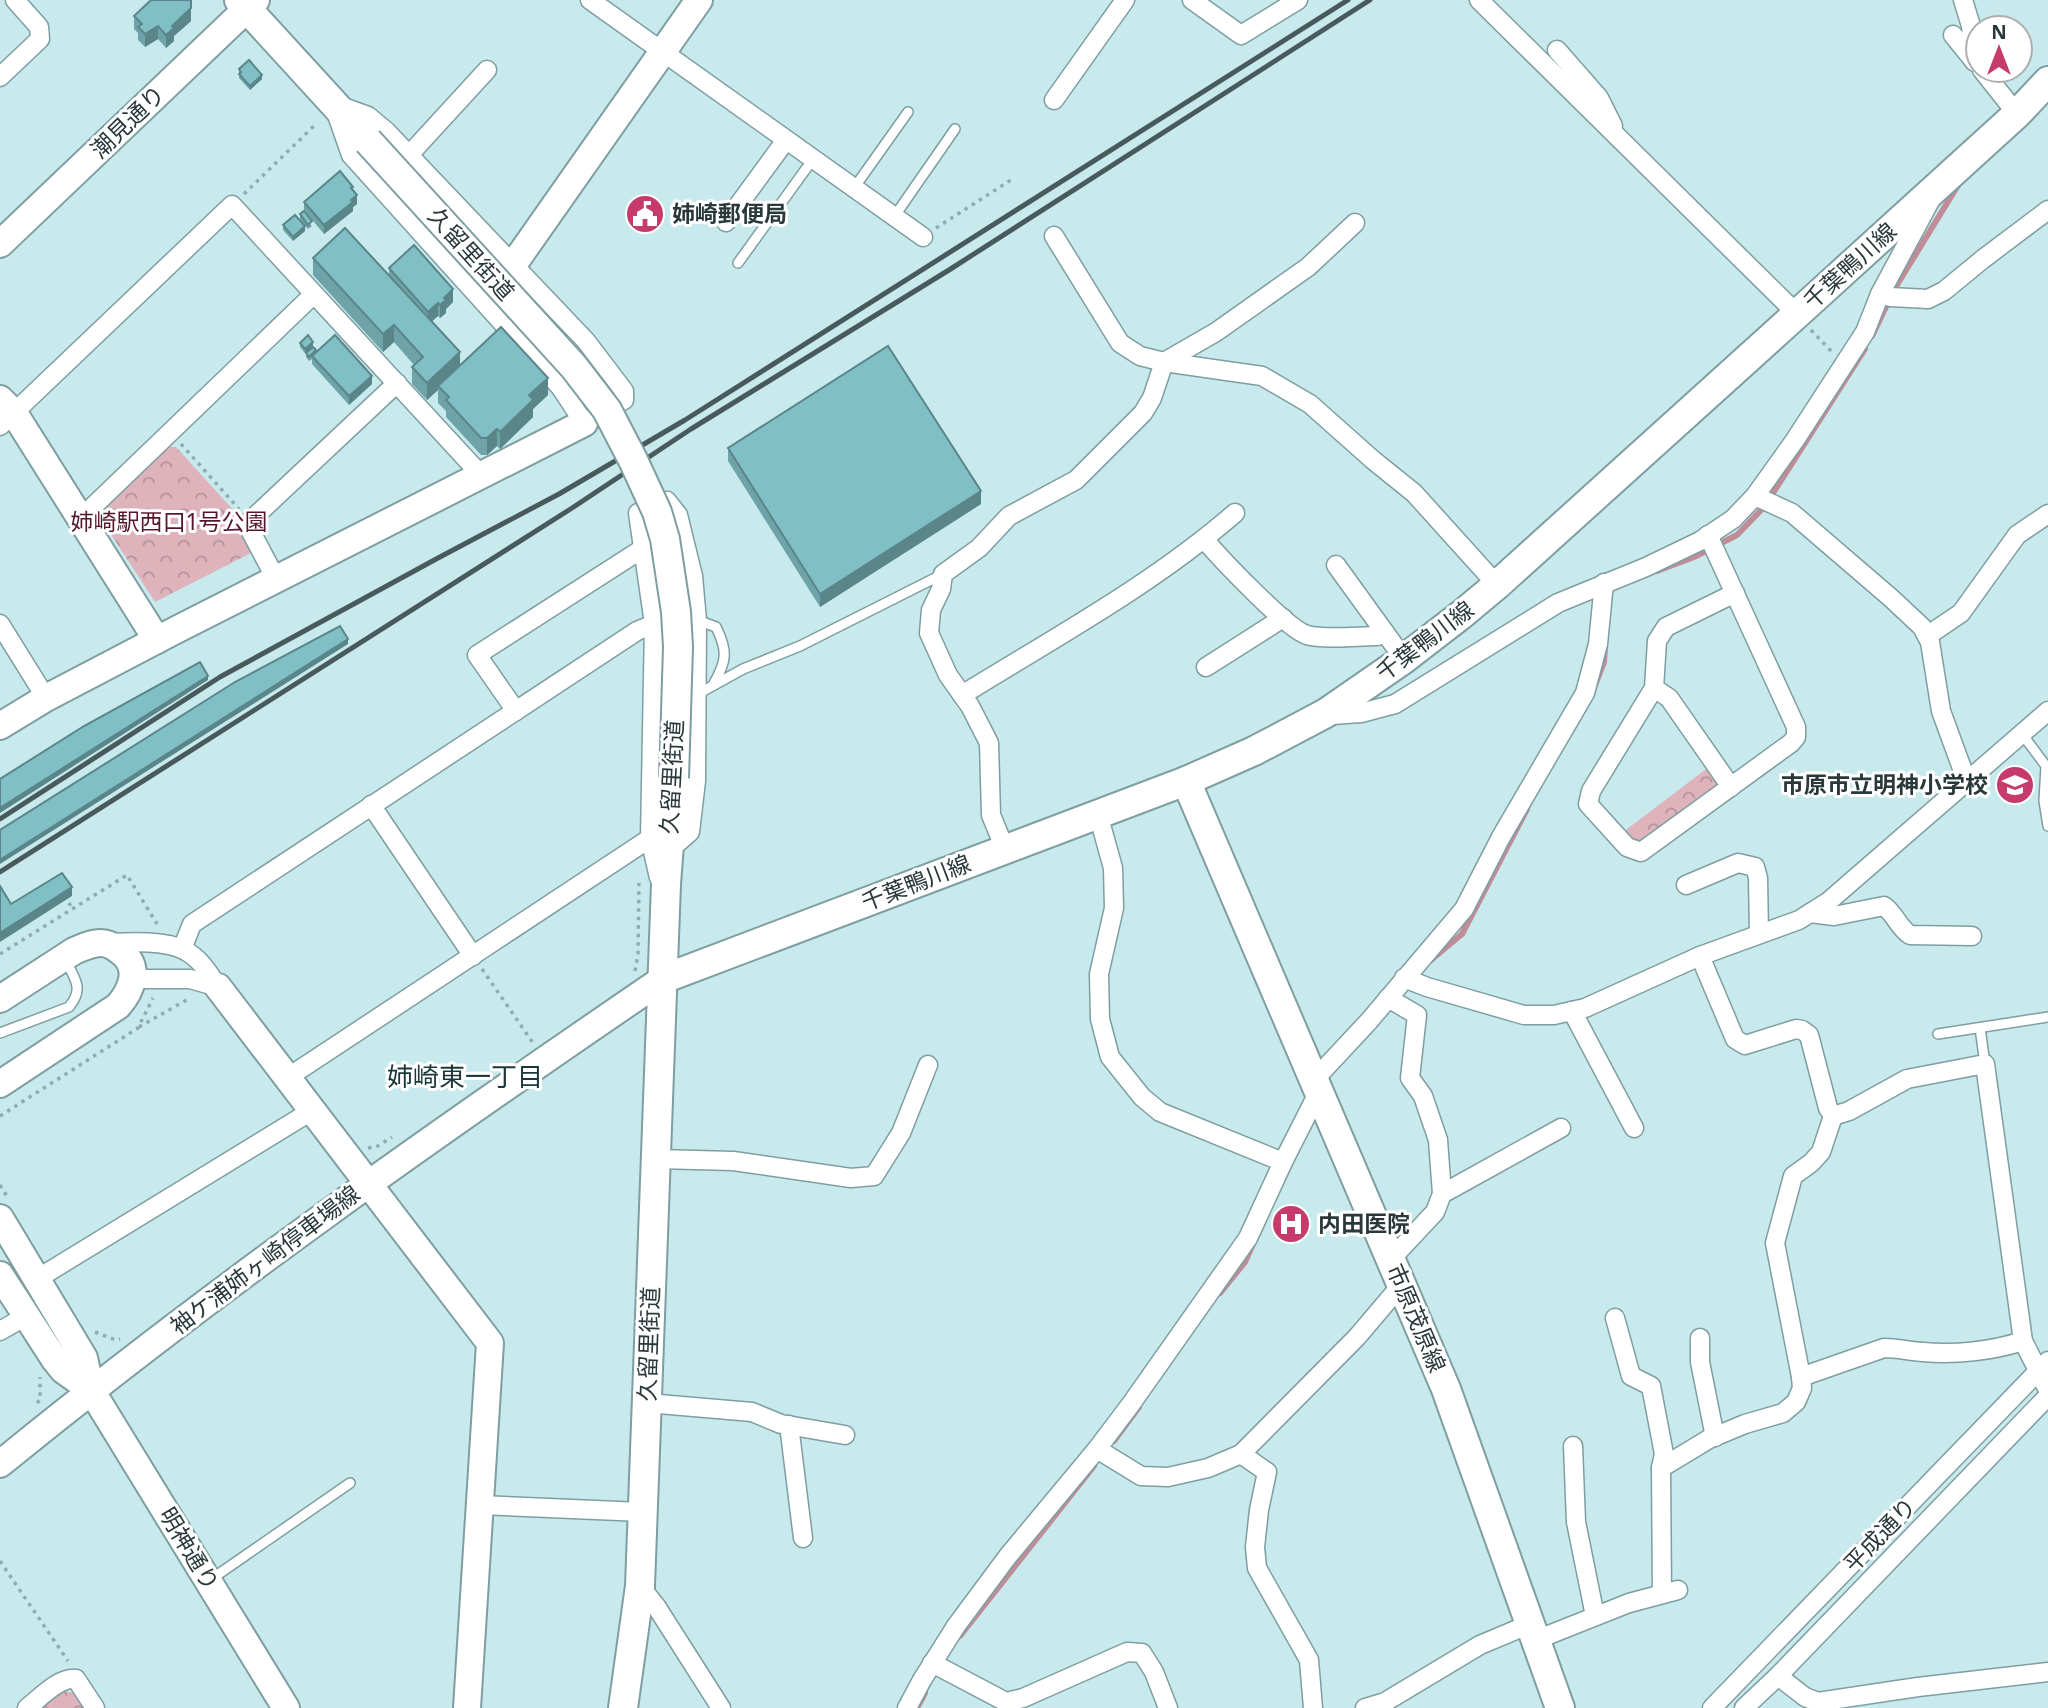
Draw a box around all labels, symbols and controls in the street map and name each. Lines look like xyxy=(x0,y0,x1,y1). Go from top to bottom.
north arrow xyxy=(1964,14,2034,84)
text: N xyxy=(1991,19,2007,45)
street label: 潮見通り xyxy=(83,78,172,165)
public building icon: 姉崎郵便局 xyxy=(624,193,666,235)
place label: 姉崎郵便局 xyxy=(672,197,787,229)
street label: 久留里街道 xyxy=(421,200,522,307)
street label: 千葉鴨川線 xyxy=(1796,215,1903,316)
park label: 姉崎駅西口1号公園 xyxy=(70,505,268,537)
street label: 千葉鴨川線 xyxy=(1369,593,1480,688)
street label: 久留里街道 xyxy=(652,719,690,835)
school or university icon: 市原市立明神小学校 xyxy=(1994,764,2036,806)
place label: 市原市立明神小学校 xyxy=(1781,768,1988,800)
street label: 千葉鴨川線 xyxy=(856,847,975,918)
district label: 姉崎東一丁目 xyxy=(387,1058,543,1094)
street label: 袖ケ浦姉ヶ崎停車場線 xyxy=(163,1177,366,1341)
hospital icon: 内田医院 xyxy=(1270,1203,1312,1245)
place label: 内田医院 xyxy=(1318,1207,1410,1239)
street label: 市原茂原線 xyxy=(1380,1258,1454,1377)
street label: 久留里街道 xyxy=(630,1286,666,1402)
street label: 平成通り xyxy=(1836,1490,1923,1579)
street label: 明神通り xyxy=(152,1501,227,1596)

